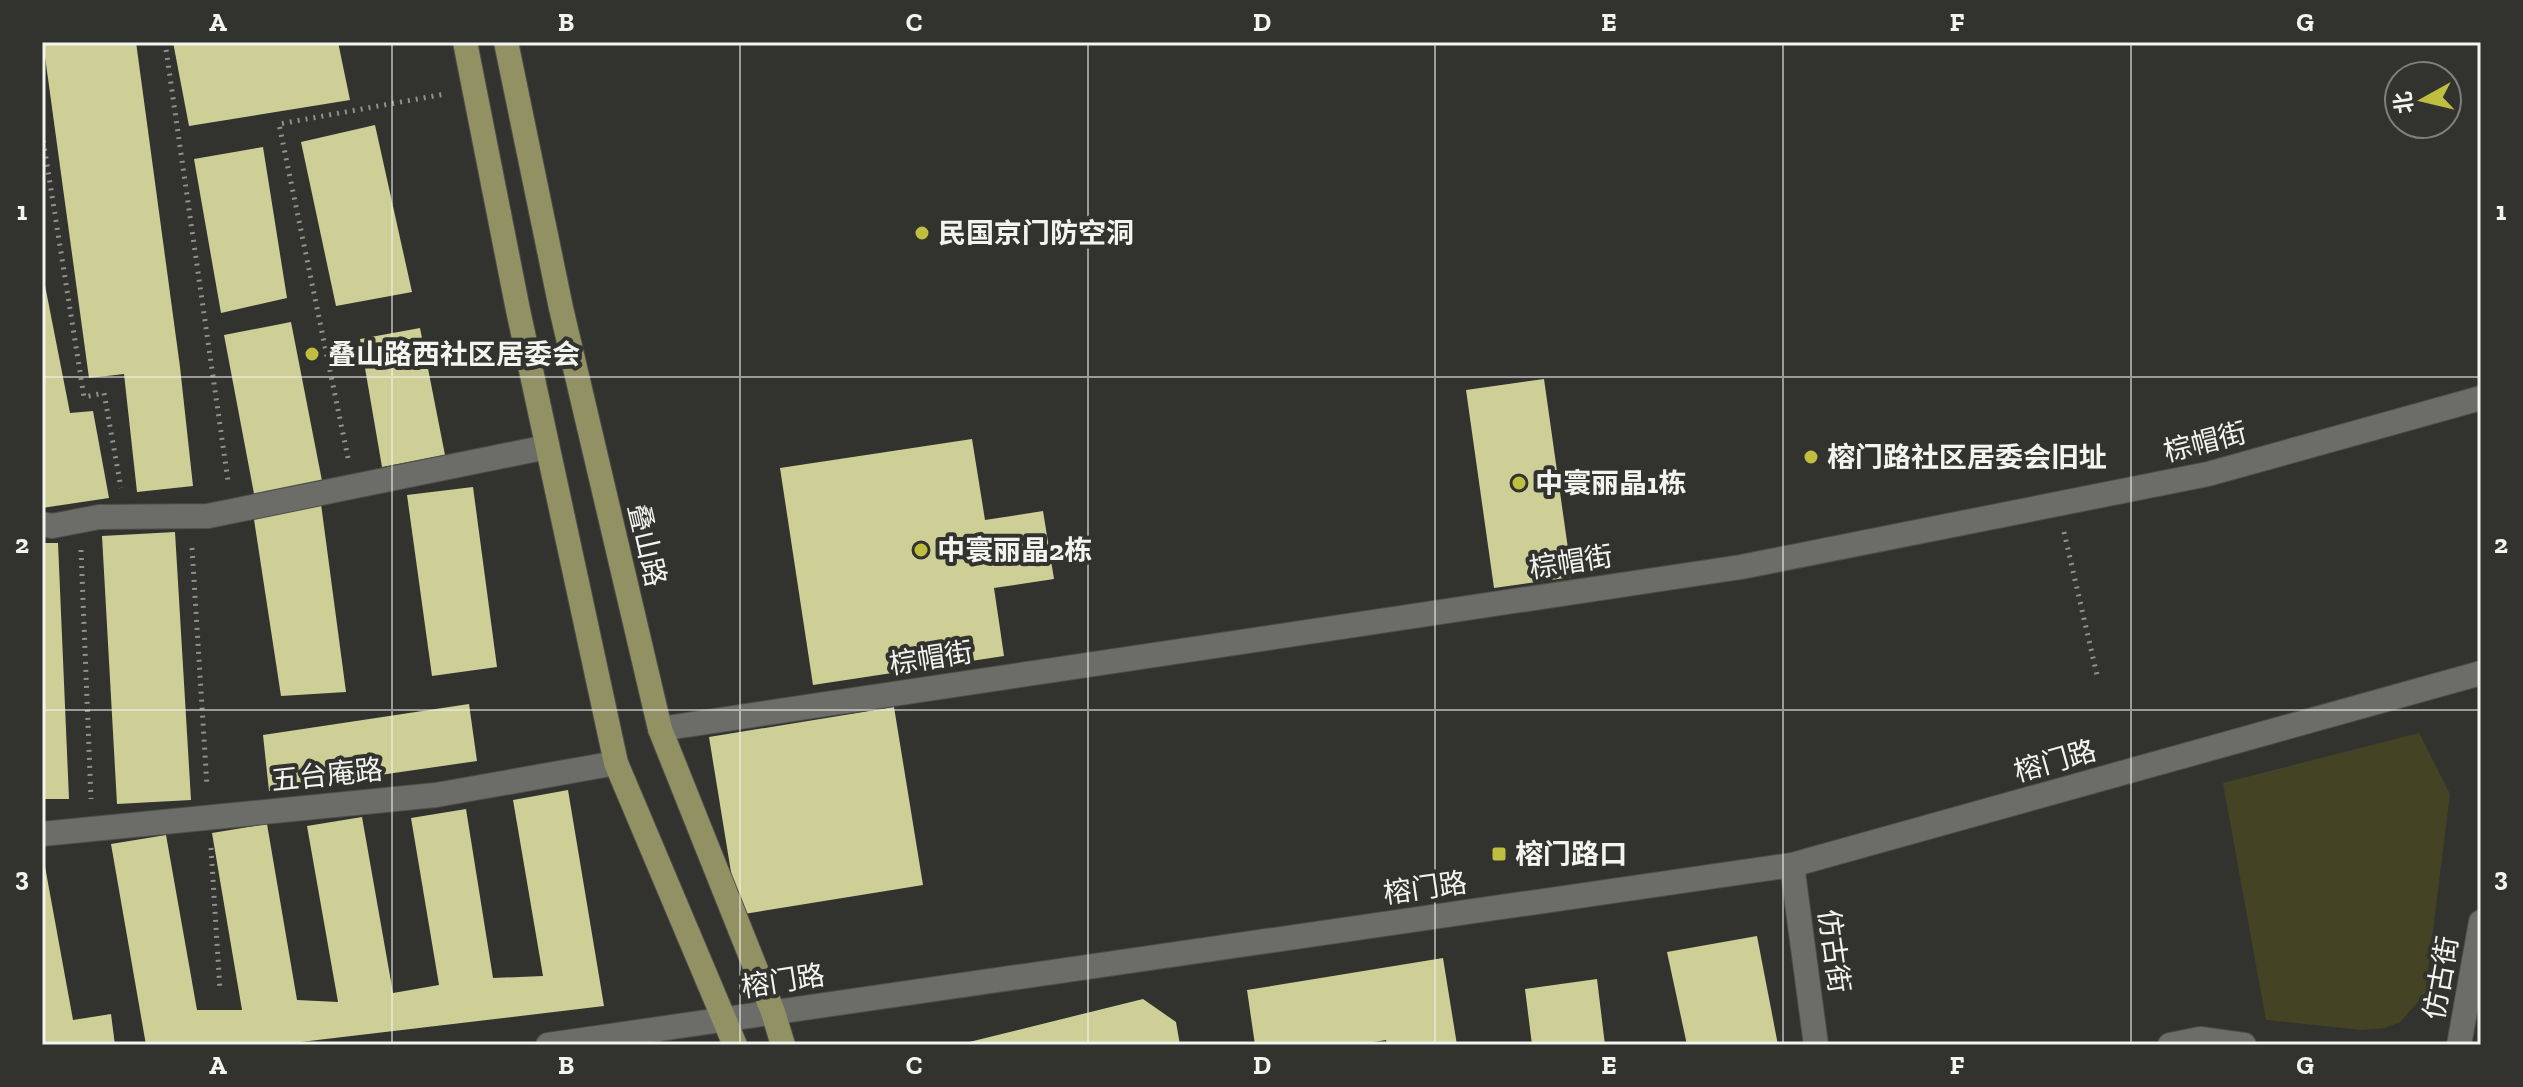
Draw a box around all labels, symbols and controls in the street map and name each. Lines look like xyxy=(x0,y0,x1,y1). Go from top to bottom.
text: A xyxy=(209,6,227,38)
text: B xyxy=(558,6,574,38)
text: C xyxy=(906,6,922,38)
text: D xyxy=(1253,6,1271,38)
text: E xyxy=(1601,6,1617,38)
text: F xyxy=(1950,6,1965,38)
text: G xyxy=(2296,6,2314,38)
north arrow xyxy=(2383,60,2463,140)
text: 北 xyxy=(2389,90,2419,115)
text: 1 xyxy=(17,195,28,227)
text: 1 xyxy=(2496,195,2507,227)
place label: 民国京门防空洞 xyxy=(938,217,1134,250)
marker: 民国京门防空洞 xyxy=(913,224,931,242)
place label: 叠山路西社区居委会 xyxy=(328,338,580,371)
marker: 叠山路西社区居委会 xyxy=(303,345,321,363)
street label: 棕帽街 xyxy=(2160,416,2250,468)
place label: 榕门路社区居委会旧址 xyxy=(1827,441,2107,474)
marker: 榕门路社区居委会旧址 xyxy=(1802,448,1820,466)
place label: 中寰丽晶1栋 xyxy=(1535,467,1686,500)
marker: 中寰丽晶1栋 xyxy=(1510,474,1528,492)
street label: 叠山路 xyxy=(621,500,673,590)
text: 2 xyxy=(15,528,29,560)
text: 2 xyxy=(2494,528,2508,560)
place label: 中寰丽晶2栋 xyxy=(937,534,1092,567)
street label: 棕帽街 xyxy=(1527,539,1615,585)
marker: 中寰丽晶2栋 xyxy=(912,541,930,559)
street label: 棕帽街 xyxy=(887,635,975,681)
street label: 榕门路 xyxy=(2010,734,2100,788)
street label: 五台庵路 xyxy=(270,753,384,797)
place label: 榕门路口 xyxy=(1515,838,1627,871)
marker: 榕门路口 xyxy=(1490,845,1508,863)
text: 3 xyxy=(15,861,29,893)
text: 3 xyxy=(2494,861,2508,893)
street label: 榕门路 xyxy=(1381,866,1469,910)
street label: 仿古街 xyxy=(1812,907,1856,995)
street label: 仿古街 xyxy=(2417,934,2465,1022)
street label: 榕门路 xyxy=(739,958,827,1004)
text: A xyxy=(209,1049,227,1081)
text: B xyxy=(558,1049,574,1081)
text: C xyxy=(906,1049,922,1081)
text: D xyxy=(1253,1049,1271,1081)
text: E xyxy=(1601,1049,1617,1081)
text: F xyxy=(1950,1049,1965,1081)
text: G xyxy=(2296,1049,2314,1081)

